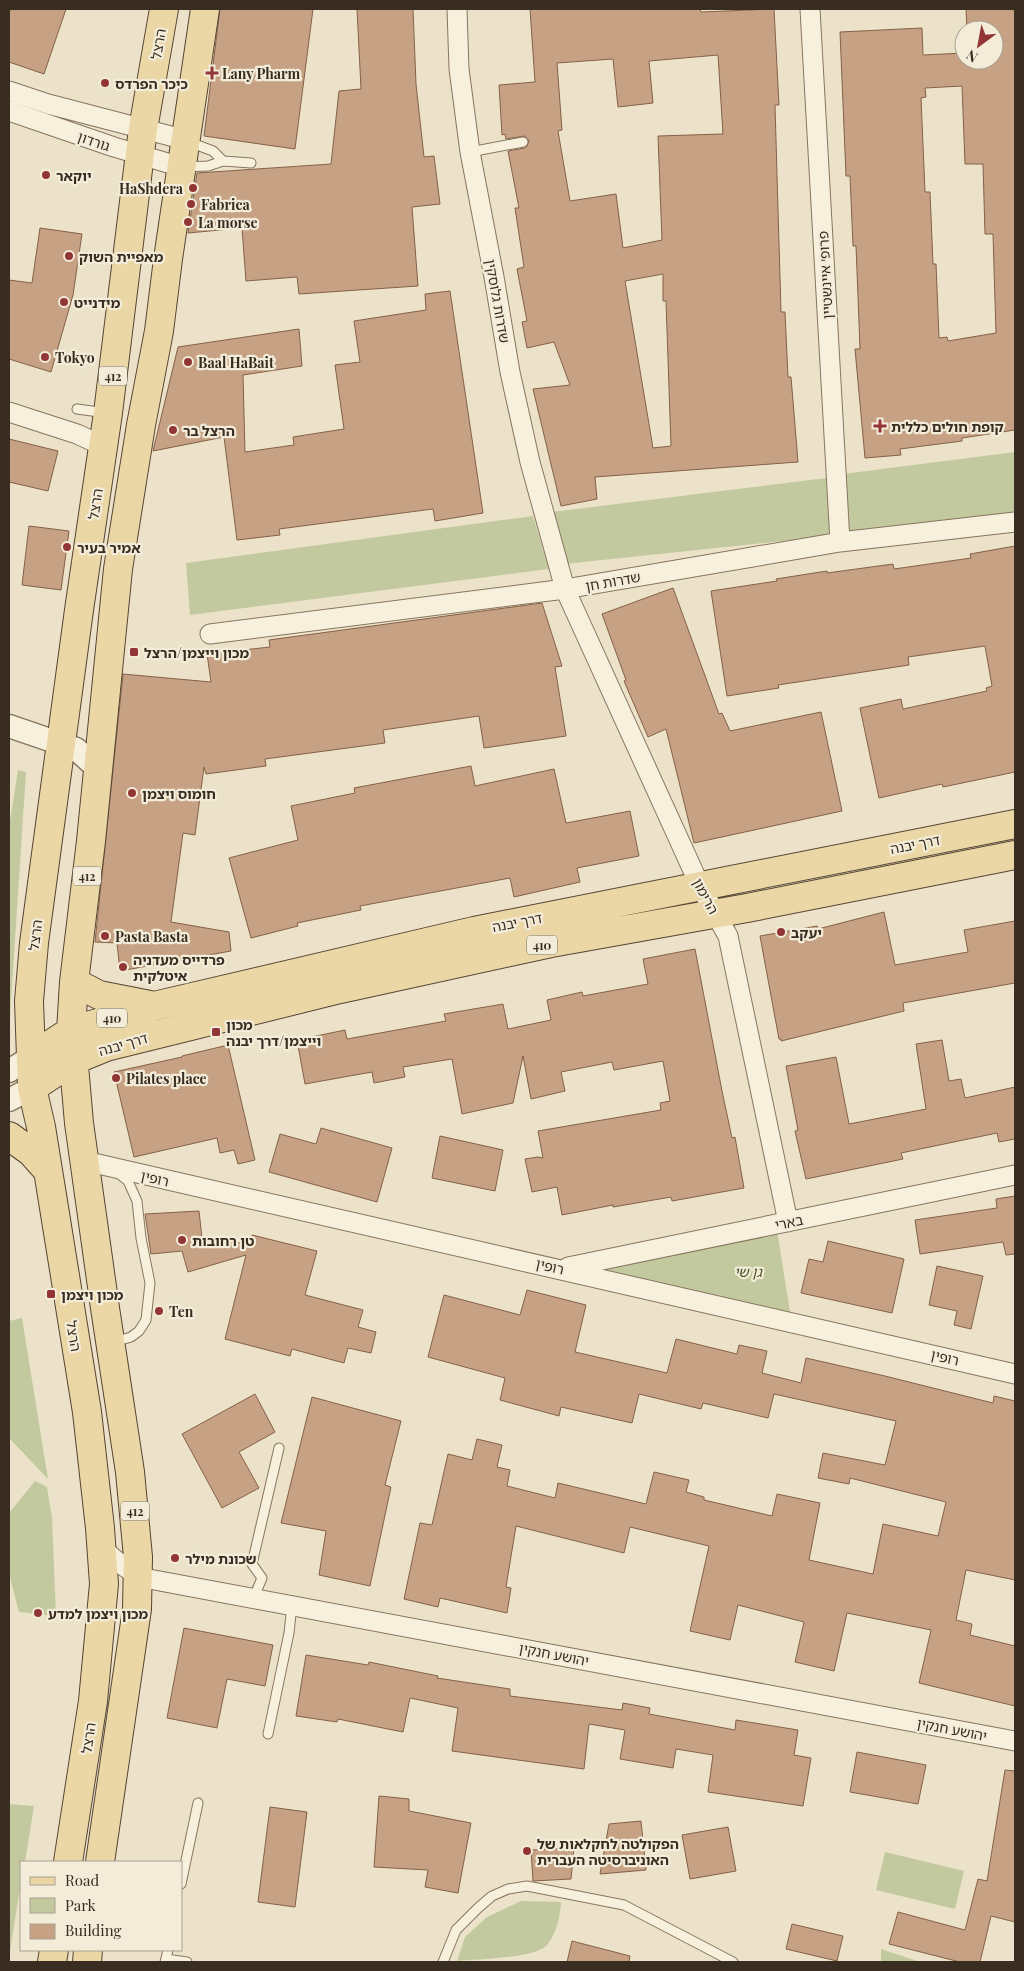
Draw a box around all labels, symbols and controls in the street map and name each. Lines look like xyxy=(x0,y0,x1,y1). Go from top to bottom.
north arrow xyxy=(954,20,1004,70)
street label: הרצל xyxy=(146,27,170,61)
text: N xyxy=(963,46,981,67)
place label: Lany Pharm xyxy=(222,64,301,83)
marker: Lany Pharm xyxy=(206,67,218,79)
place label: כיכר הפרדס xyxy=(115,74,188,93)
marker: כיכר הפרדס xyxy=(99,77,111,89)
street label: גורדון xyxy=(75,127,113,155)
place label: יוקאר xyxy=(56,166,92,185)
marker: יוקאר xyxy=(40,169,52,181)
place label: HaShdera xyxy=(119,179,184,198)
marker: HaShdera xyxy=(187,182,199,194)
place label: Fabrica xyxy=(201,195,250,214)
marker: Fabrica xyxy=(185,198,197,210)
place label: La morse xyxy=(198,213,258,232)
marker: La morse xyxy=(182,216,194,228)
street label: פרופ׳ איינשטיין xyxy=(813,230,837,320)
place label: מאפיית השוק xyxy=(79,247,163,266)
marker: מאפיית השוק xyxy=(63,250,75,262)
street label: שדרות גלוסקין xyxy=(481,258,515,344)
place label: מידנייט xyxy=(74,293,120,312)
marker: מידנייט xyxy=(58,296,70,308)
place label: Tokyo xyxy=(55,348,95,367)
marker: Tokyo xyxy=(39,351,51,363)
place label: Baal HaBait xyxy=(198,353,274,372)
marker: Baal HaBait xyxy=(182,356,194,368)
road number: 412 xyxy=(99,366,127,386)
place label: קופת חולים כללית xyxy=(891,417,1004,436)
marker: קופת חולים כללית xyxy=(873,419,887,433)
place label: הרצל בר xyxy=(183,421,235,440)
marker: הרצל בר xyxy=(167,424,179,436)
street label: הרצל xyxy=(83,487,107,521)
place label: אמיר בעיר xyxy=(77,538,141,557)
marker: אמיר בעיר xyxy=(61,541,73,553)
street label: שדרות חן xyxy=(584,567,642,595)
place label: מכון וייצמן/הרצל xyxy=(144,643,249,662)
marker: מכון וייצמן/הרצל xyxy=(128,646,140,658)
place label: חומוס ויצמן xyxy=(142,784,216,803)
marker: חומוס ויצמן xyxy=(126,787,138,799)
street label: דרך יבנה xyxy=(888,830,942,858)
road number: 412 xyxy=(73,866,101,886)
street label: הרימון xyxy=(689,875,723,917)
street label: דרך יבנה xyxy=(490,908,544,936)
street label: הרצל xyxy=(24,918,46,952)
place label: יעקב xyxy=(791,923,822,942)
marker: יעקב xyxy=(775,926,787,938)
place label: Pasta Basta xyxy=(115,927,189,946)
marker: Pasta Basta xyxy=(99,930,111,942)
road number: 410 xyxy=(527,936,557,954)
place label: פרדייס מעדניה איטלקית xyxy=(133,950,225,985)
marker: פרדייס מעדניה איטלקית xyxy=(117,961,129,973)
road number: 410 xyxy=(97,1008,127,1028)
place label: מכון וייצמן/דרך יבנה xyxy=(226,1015,321,1050)
marker: מכון וייצמן/דרך יבנה xyxy=(210,1026,222,1038)
street label: דרך יבנה xyxy=(96,1028,150,1060)
place label: Pilates place xyxy=(126,1069,207,1088)
marker: Pilates place xyxy=(110,1072,122,1084)
street label: רופין xyxy=(139,1166,171,1190)
street label: בארי xyxy=(773,1210,805,1234)
place label: טן רחובות xyxy=(192,1231,254,1250)
marker: טן רחובות xyxy=(176,1234,188,1246)
street label: רופין xyxy=(534,1254,566,1278)
park label: גן שי xyxy=(734,1262,764,1281)
place label: מכון ויצמן xyxy=(61,1285,124,1304)
marker: מכון ויצמן xyxy=(45,1288,57,1300)
place label: Ten xyxy=(169,1302,194,1321)
marker: Ten xyxy=(153,1305,165,1317)
street label: הרצל xyxy=(62,1319,86,1353)
street label: רופין xyxy=(929,1345,961,1369)
road number: 412 xyxy=(121,1502,149,1520)
place label: שכונת מילר xyxy=(185,1549,257,1568)
marker: שכונת מילר xyxy=(169,1552,181,1564)
place label: מכון ויצמן למדע xyxy=(48,1604,148,1623)
marker: מכון ויצמן למדע xyxy=(32,1607,44,1619)
street label: יהושע חנקין xyxy=(517,1638,591,1670)
street label: יהושע חנקין xyxy=(915,1713,989,1745)
street label: הרצל xyxy=(76,1721,100,1755)
place label: הפקולטה לחקלאות של האוניברסיטה העברית xyxy=(537,1834,679,1869)
marker: הפקולטה לחקלאות של האוניברסיטה העברית xyxy=(521,1845,533,1857)
legend xyxy=(20,1861,182,1951)
text: Road xyxy=(65,1870,99,1890)
text: Park xyxy=(65,1895,97,1915)
text: Building xyxy=(65,1920,122,1940)

